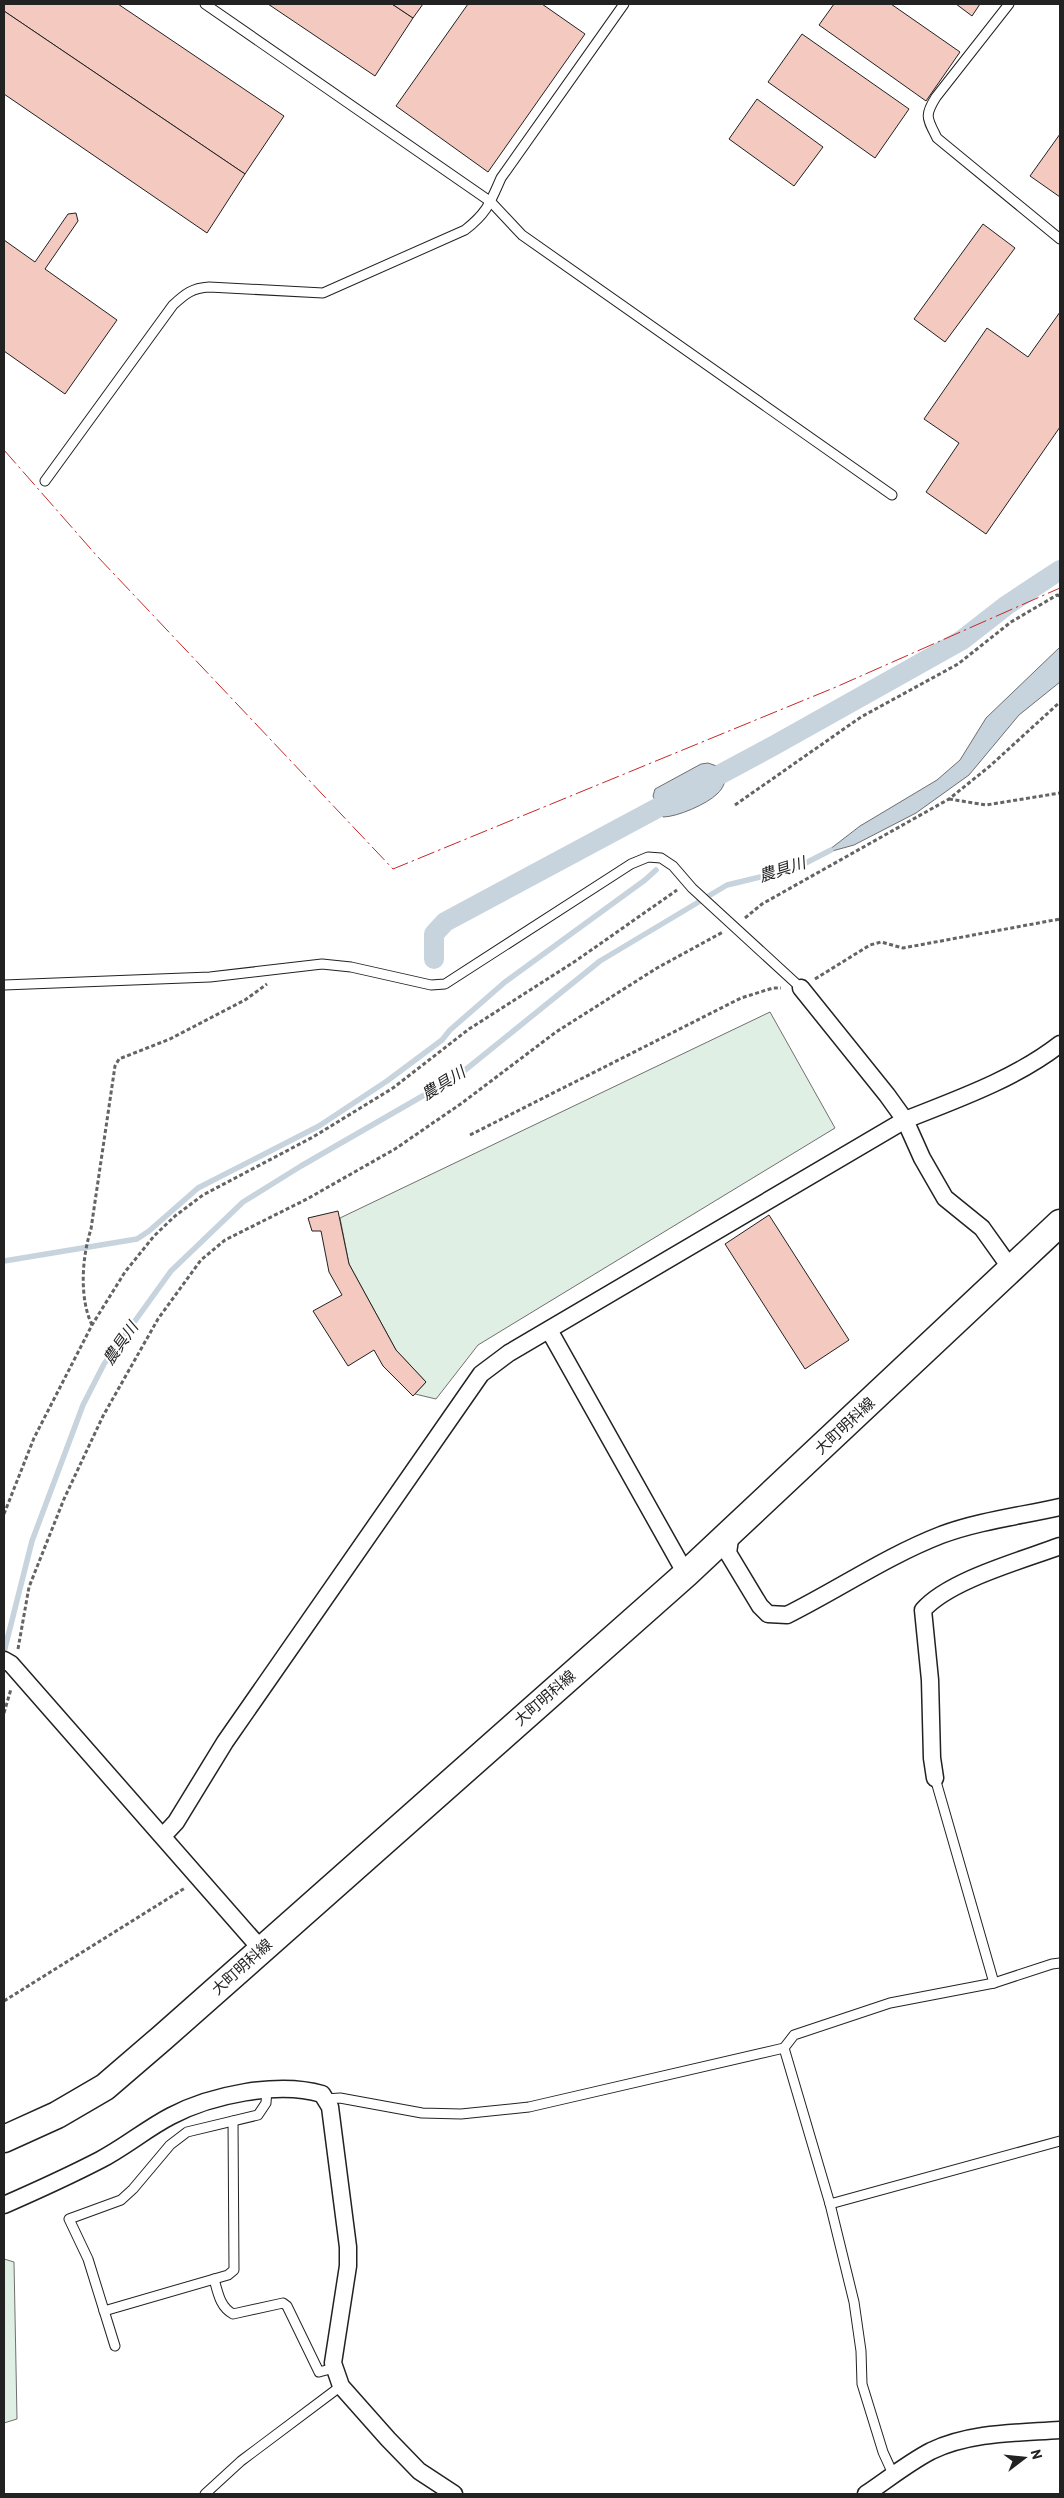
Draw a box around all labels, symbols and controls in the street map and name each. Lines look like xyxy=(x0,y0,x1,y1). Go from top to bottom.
water label: 農具川 xyxy=(756,851,810,885)
water label: 農具川 xyxy=(417,1061,470,1103)
water label: 農具川 xyxy=(98,1316,142,1368)
street label: 大町明科線 xyxy=(811,1393,878,1457)
street label: 大町明科線 xyxy=(510,1666,579,1729)
street label: 大町明科線 xyxy=(207,1934,275,1998)
north arrow xyxy=(999,2433,1049,2483)
text: N xyxy=(1028,2447,1046,2461)

